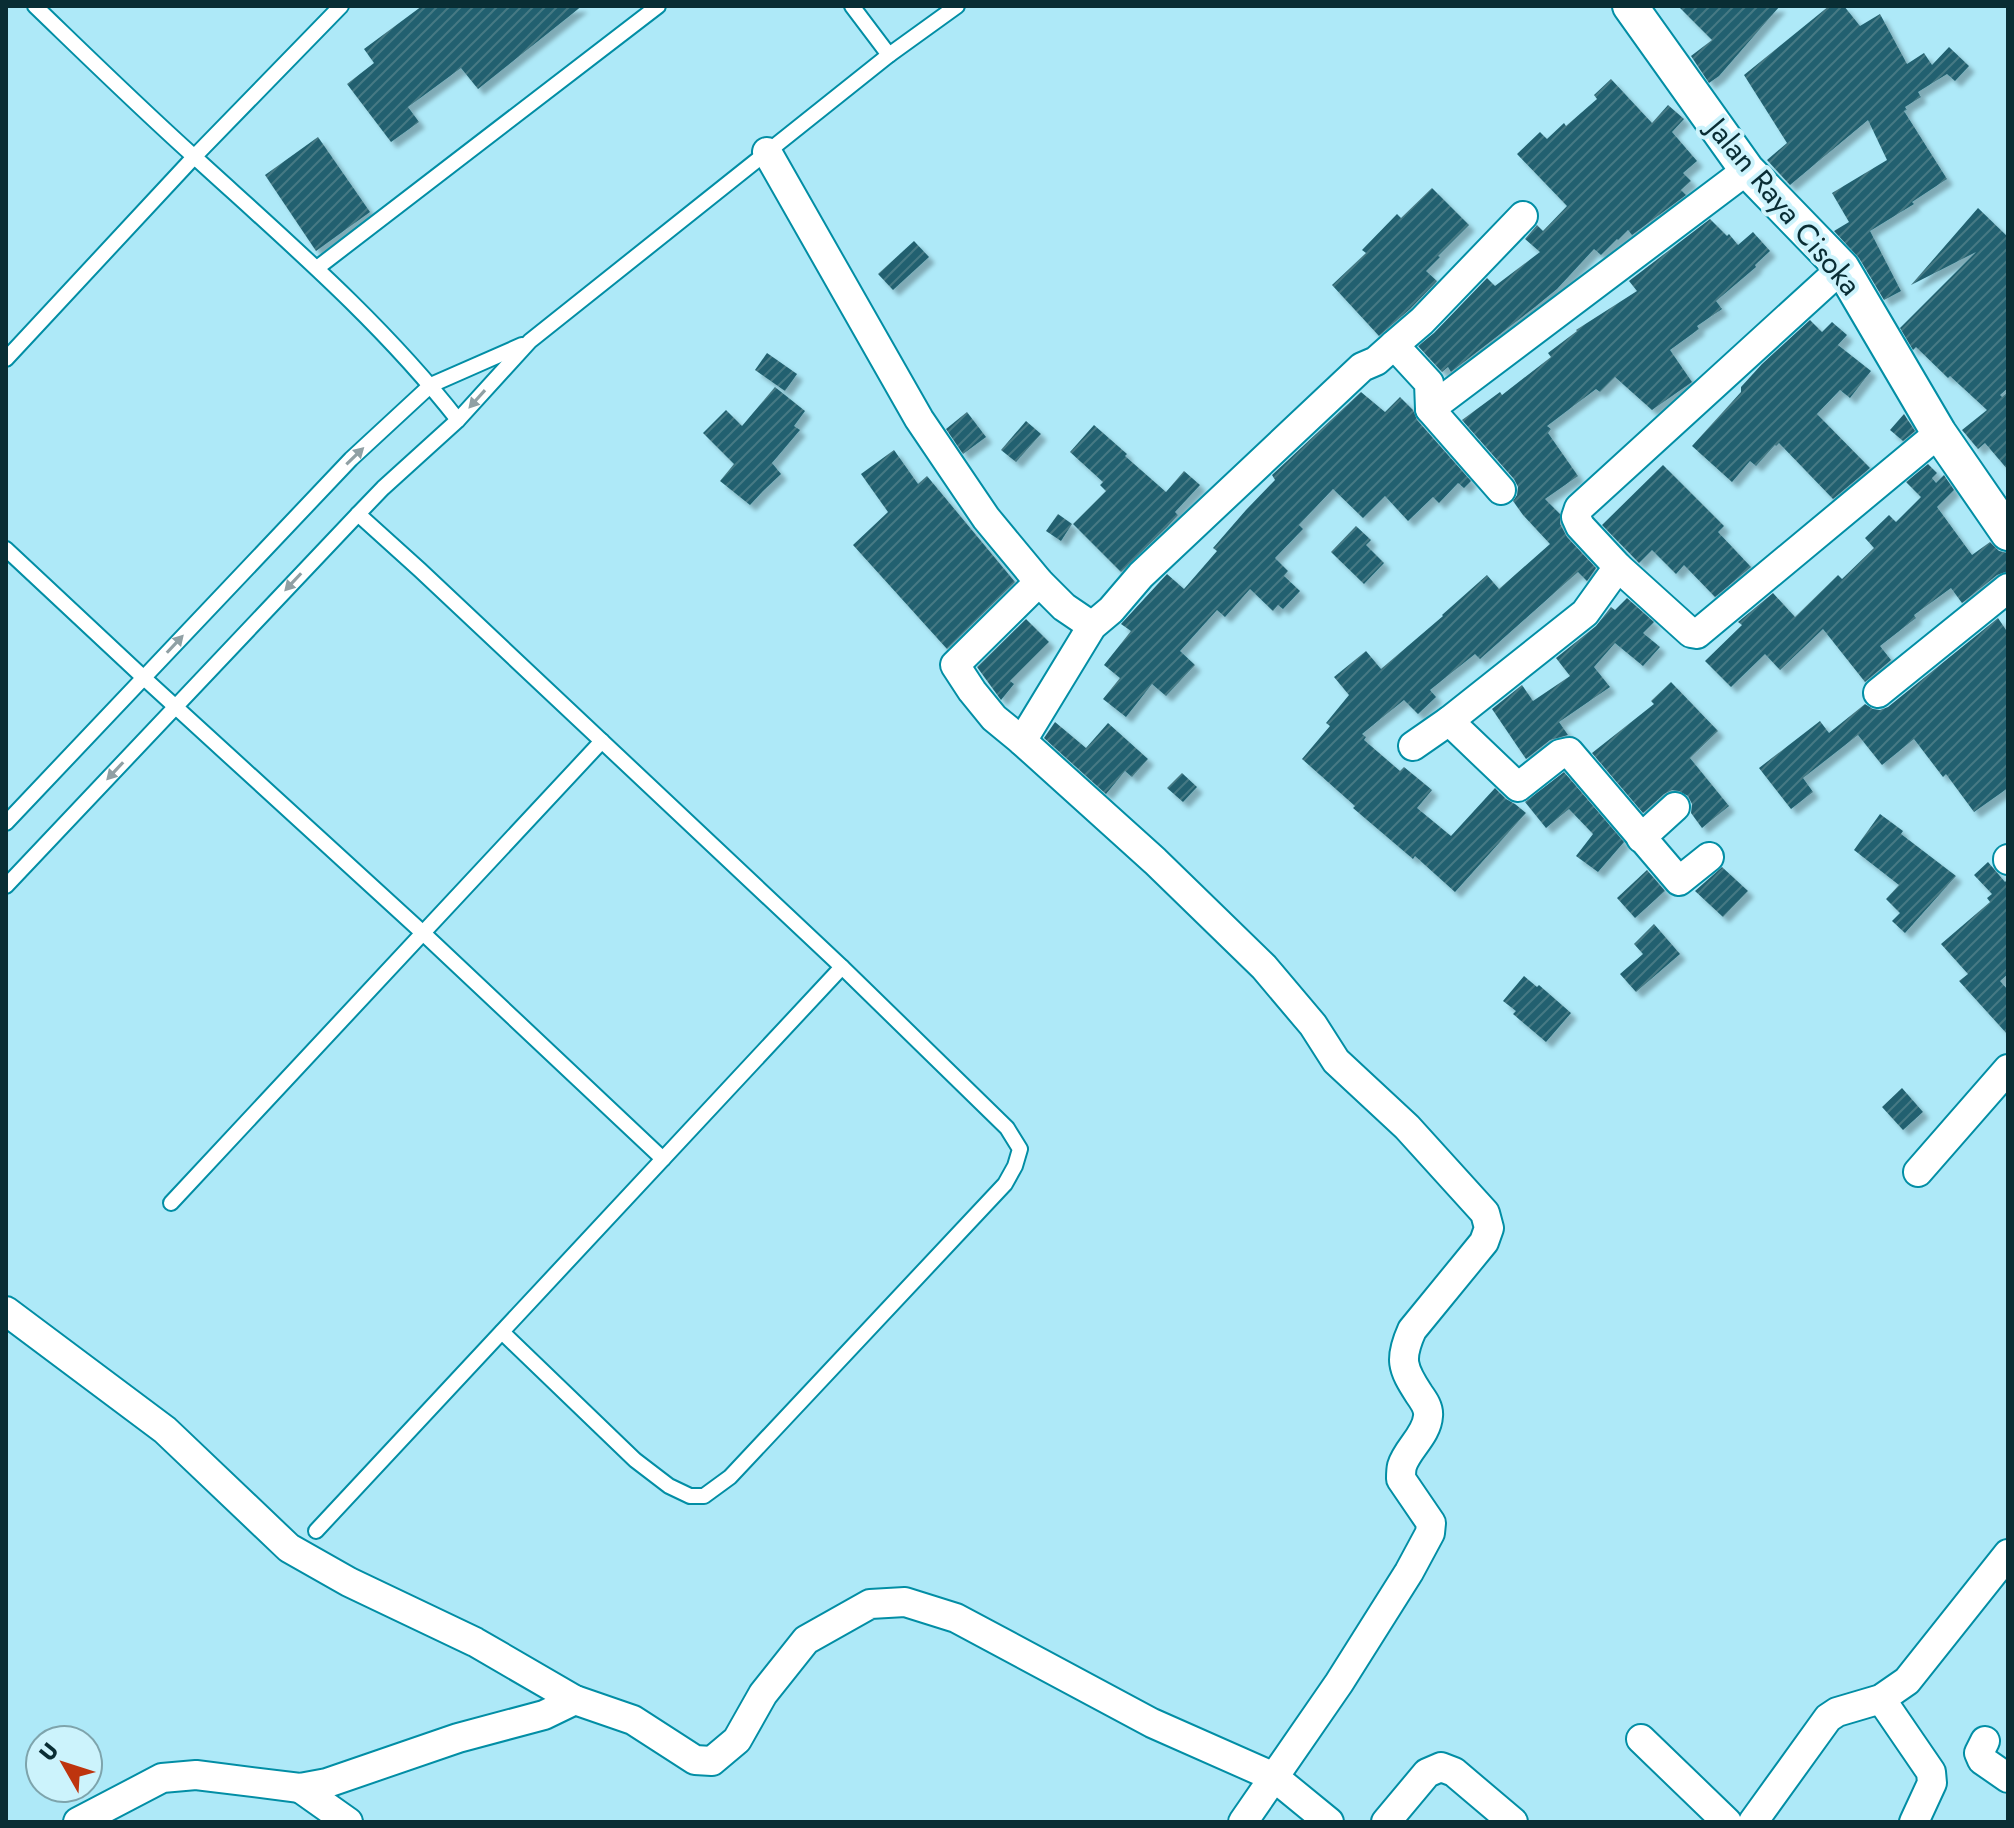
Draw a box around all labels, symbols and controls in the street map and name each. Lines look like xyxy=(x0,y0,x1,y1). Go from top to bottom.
street label: Jalan Raya Cisoka xyxy=(1695,106,1872,305)
one-way arrow xyxy=(469,389,487,408)
one-way arrow xyxy=(345,447,364,466)
one-way arrow xyxy=(285,572,303,591)
one-way arrow xyxy=(166,635,184,654)
one-way arrow xyxy=(106,761,124,780)
north arrow xyxy=(24,1724,104,1804)
text: U xyxy=(31,1735,66,1767)

